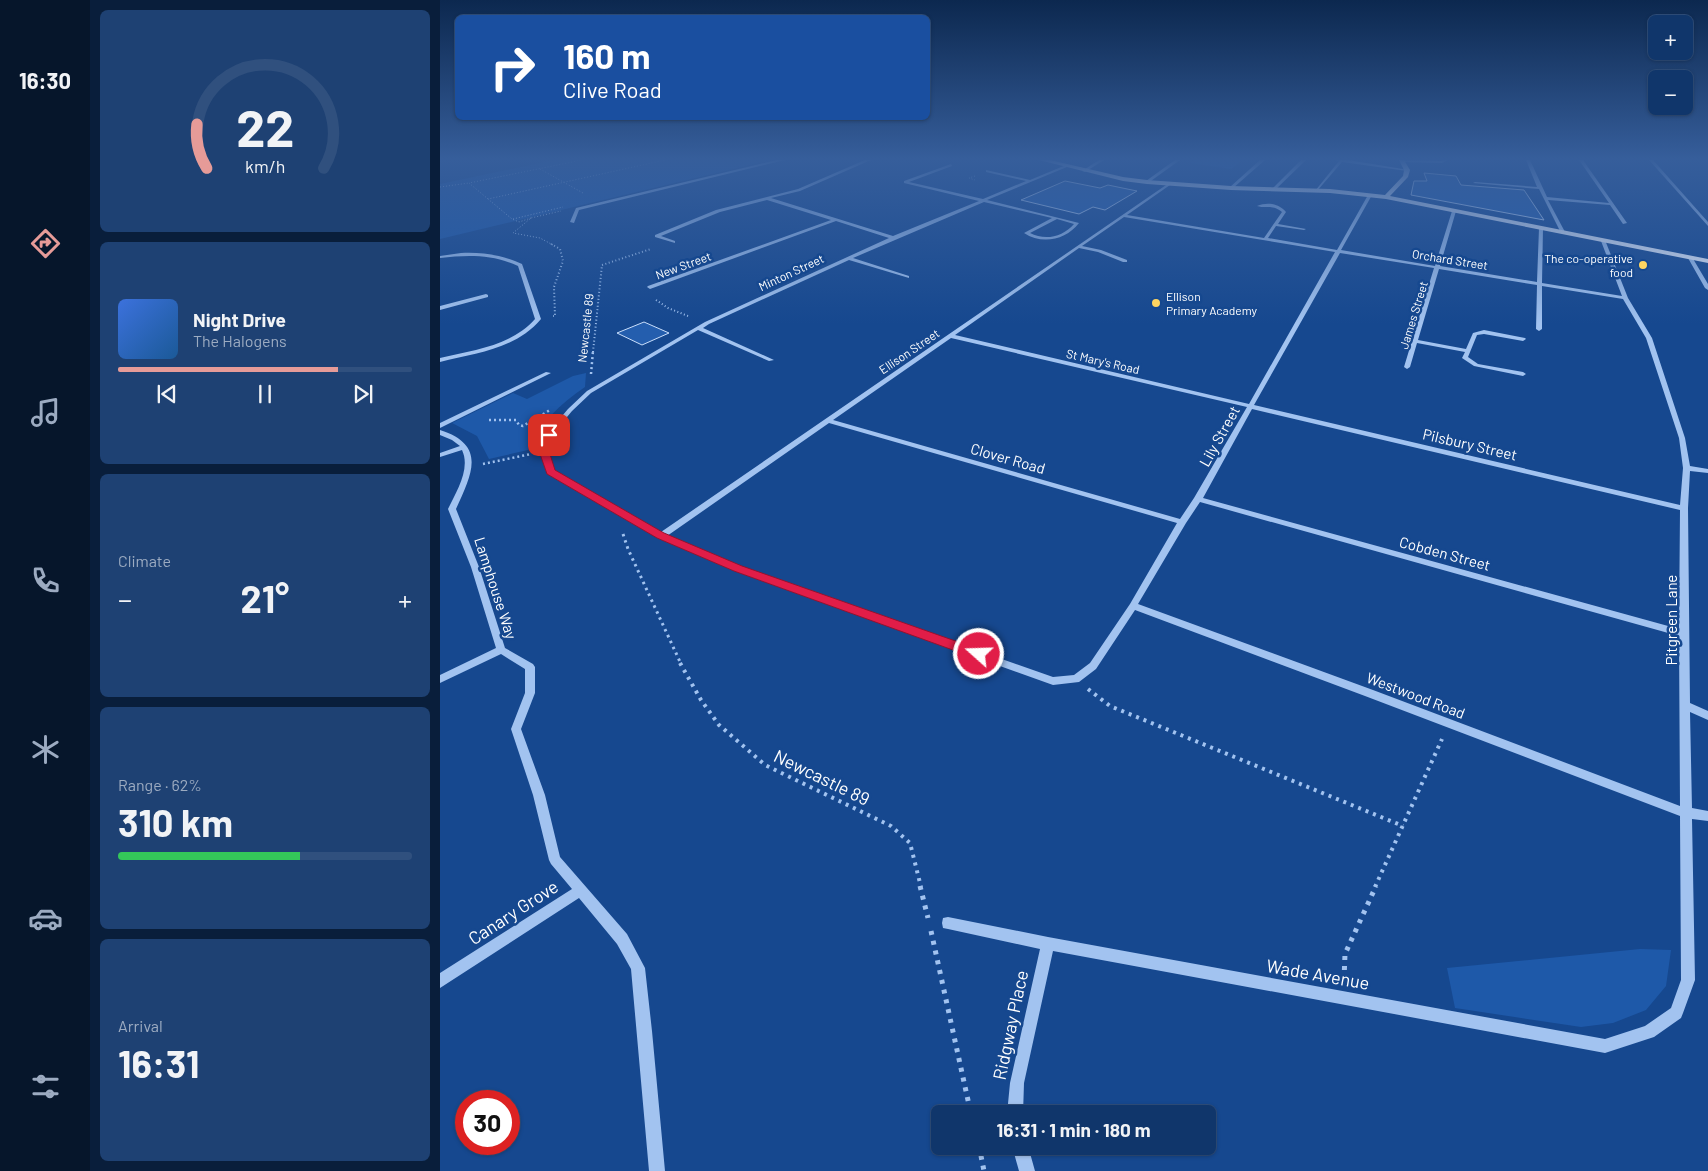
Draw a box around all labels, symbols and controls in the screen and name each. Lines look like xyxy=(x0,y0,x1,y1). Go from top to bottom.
map controls xyxy=(1648,15,1693,115)
button: + xyxy=(1648,15,1693,60)
text: 160 m xyxy=(563,34,650,76)
icon: right xyxy=(480,35,545,100)
text: 16:30 xyxy=(19,67,71,93)
button: − xyxy=(1648,70,1693,115)
text: Clive Road xyxy=(563,76,662,102)
text: 22 xyxy=(236,95,294,157)
text: km/h xyxy=(245,155,285,177)
icon: directions xyxy=(28,226,63,261)
street label: Orchard Street xyxy=(1411,246,1489,272)
street label: New Street xyxy=(653,248,713,282)
street label: Minton Street xyxy=(756,251,826,293)
place label: The co-operative food xyxy=(1544,251,1633,279)
marker: The co-operative food xyxy=(1637,259,1649,271)
street label: James Street xyxy=(1396,279,1430,351)
place label: Ellison Primary Academy xyxy=(1166,289,1257,317)
street label: Newcastle 89 xyxy=(574,293,596,363)
marker: Ellison Primary Academy xyxy=(1150,297,1162,309)
text: Night Drive xyxy=(193,308,286,331)
street label: Ellison Street xyxy=(876,326,942,376)
text: The Halogens xyxy=(193,331,287,350)
street label: St Mary's Road xyxy=(1065,346,1141,376)
icon: previous xyxy=(153,380,181,408)
icon: pause xyxy=(251,380,279,408)
icon: next xyxy=(349,380,377,408)
icon: music xyxy=(28,395,63,430)
street label: Lily Street xyxy=(1195,402,1243,470)
pin xyxy=(528,414,570,456)
icon: arrive xyxy=(535,421,563,449)
street label: Pilsbury Street xyxy=(1421,424,1519,464)
street label: Clover Road xyxy=(969,439,1047,477)
street label: Cobden Street xyxy=(1397,532,1493,574)
street label: Lamphouse Way xyxy=(471,535,521,641)
text: Climate xyxy=(118,551,171,570)
icon: phone xyxy=(28,563,63,598)
text: 21° xyxy=(241,575,289,621)
street label: Pitgreen Lane xyxy=(1662,575,1680,665)
text: − xyxy=(118,582,132,616)
text: + xyxy=(398,582,412,616)
position arrow xyxy=(952,627,1004,679)
street label: Westwood Road xyxy=(1364,668,1468,722)
icon: climate xyxy=(28,732,63,767)
street label: Newcastle 89 xyxy=(770,744,874,810)
text: Range · 62% xyxy=(118,775,202,794)
text: 310 km xyxy=(118,799,233,845)
street label: Canary Grove xyxy=(464,875,562,949)
icon: car xyxy=(28,901,63,936)
street label: Wade Avenue xyxy=(1265,954,1371,994)
street label: Ridgway Place xyxy=(988,968,1032,1082)
text: Arrival xyxy=(118,1016,163,1035)
text: 16:31 xyxy=(118,1040,200,1086)
icon: filters xyxy=(28,1069,63,1104)
speed limit sign: 30 xyxy=(455,1090,520,1155)
text: 16:31 · 1 min · 180 m xyxy=(996,1118,1151,1141)

